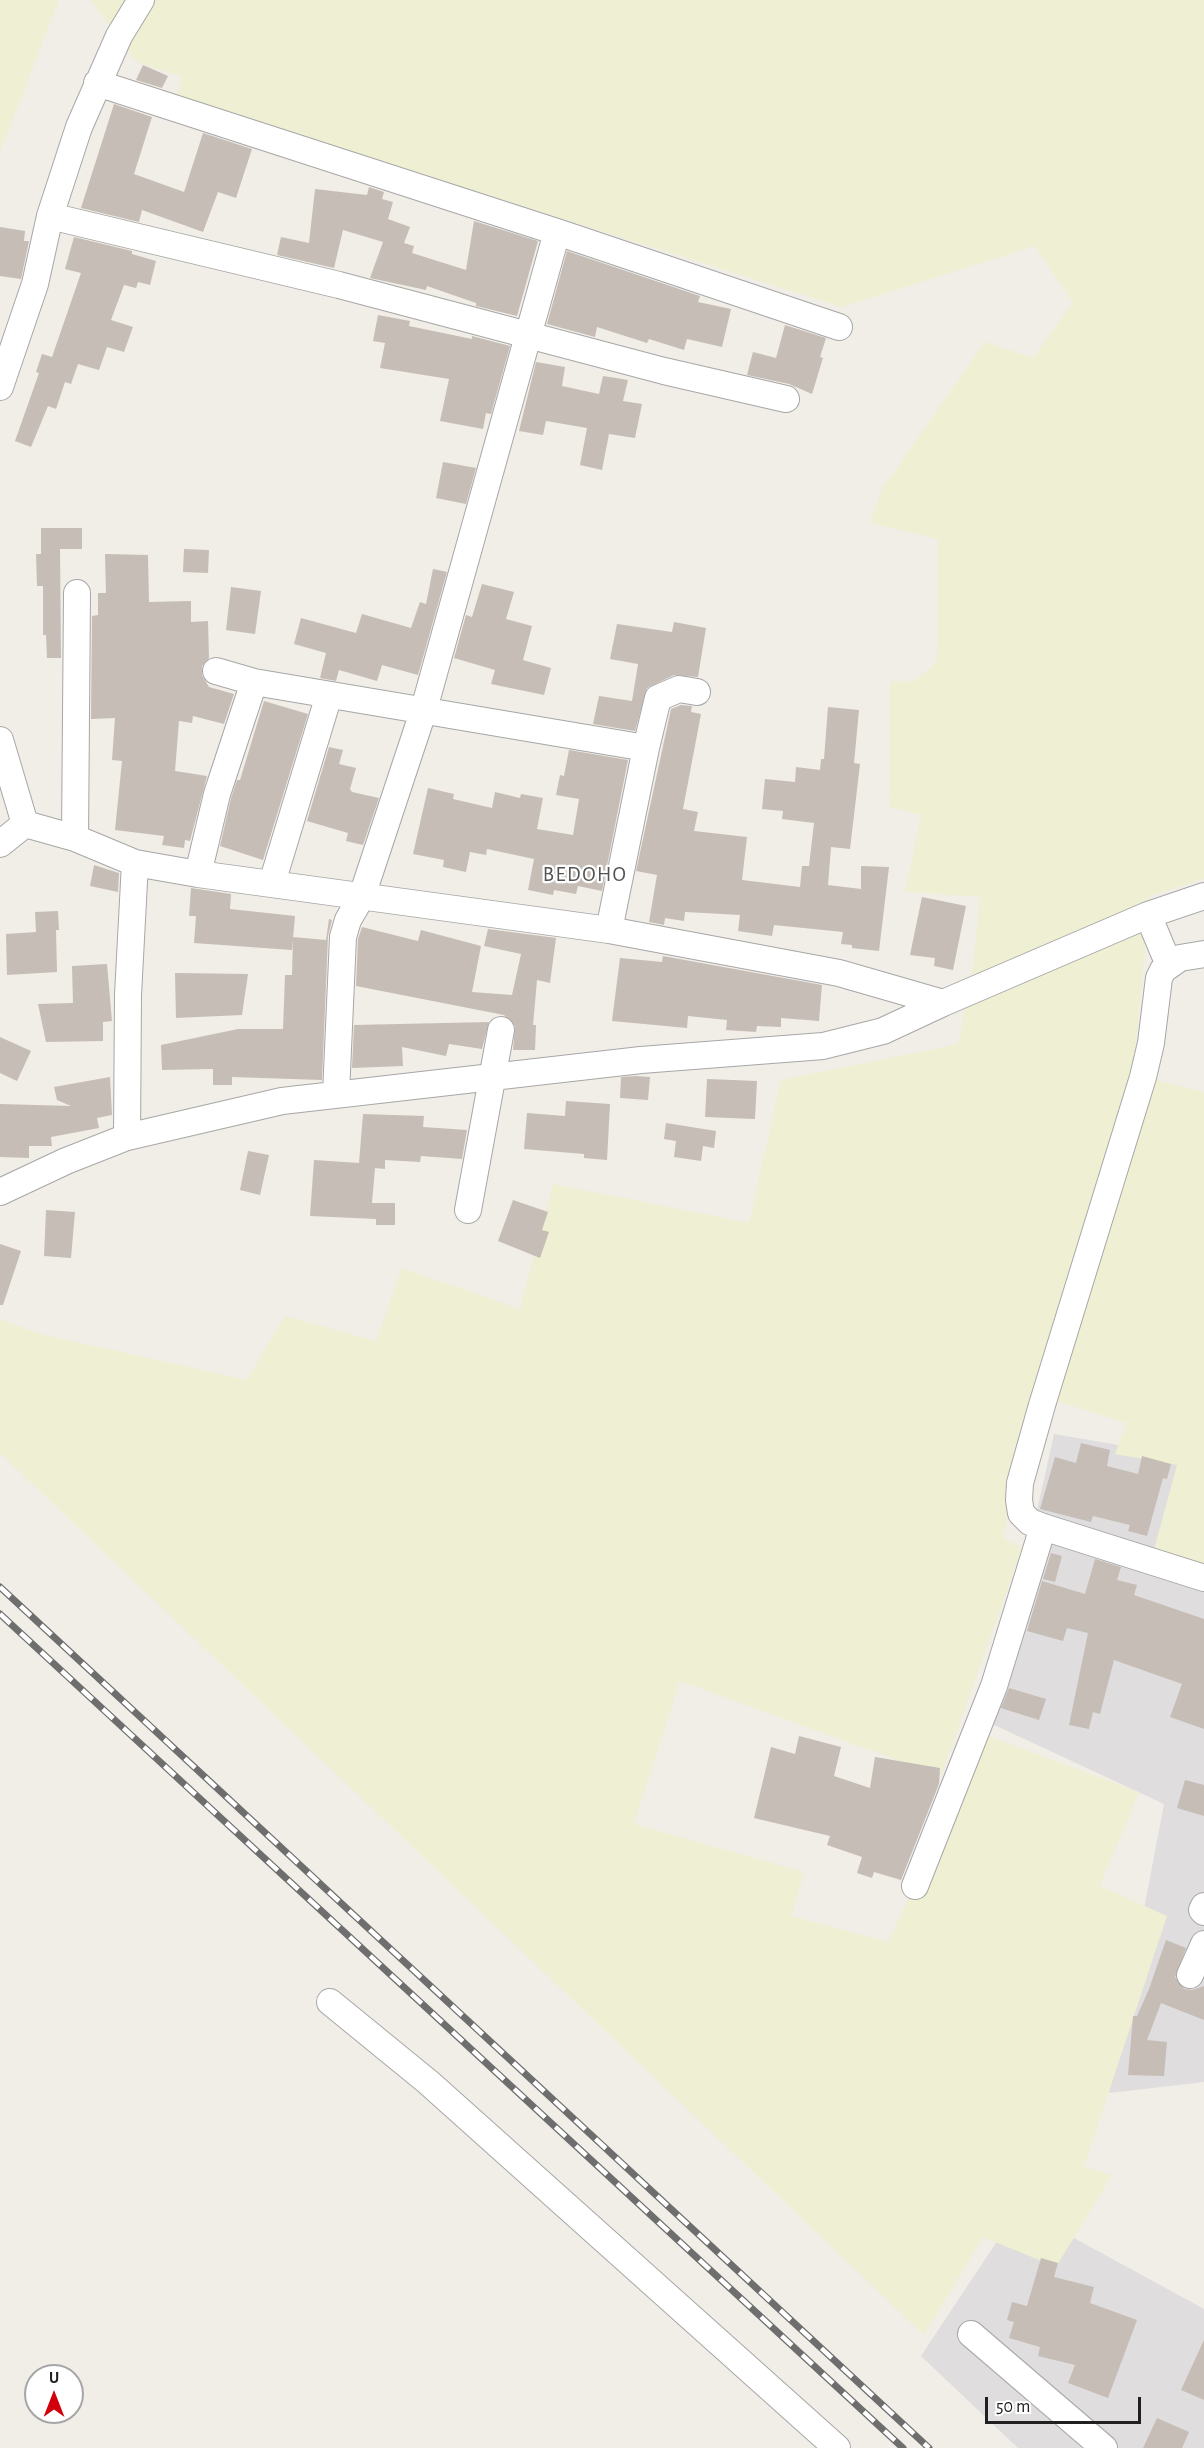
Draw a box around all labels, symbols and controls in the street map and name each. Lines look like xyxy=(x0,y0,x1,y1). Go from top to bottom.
district label: BEDOHO xyxy=(543,862,627,888)
north arrow xyxy=(24,2364,84,2424)
text: U xyxy=(49,2370,59,2386)
scale bar xyxy=(988,2385,1144,2423)
text: 50 m xyxy=(996,2398,1030,2416)

